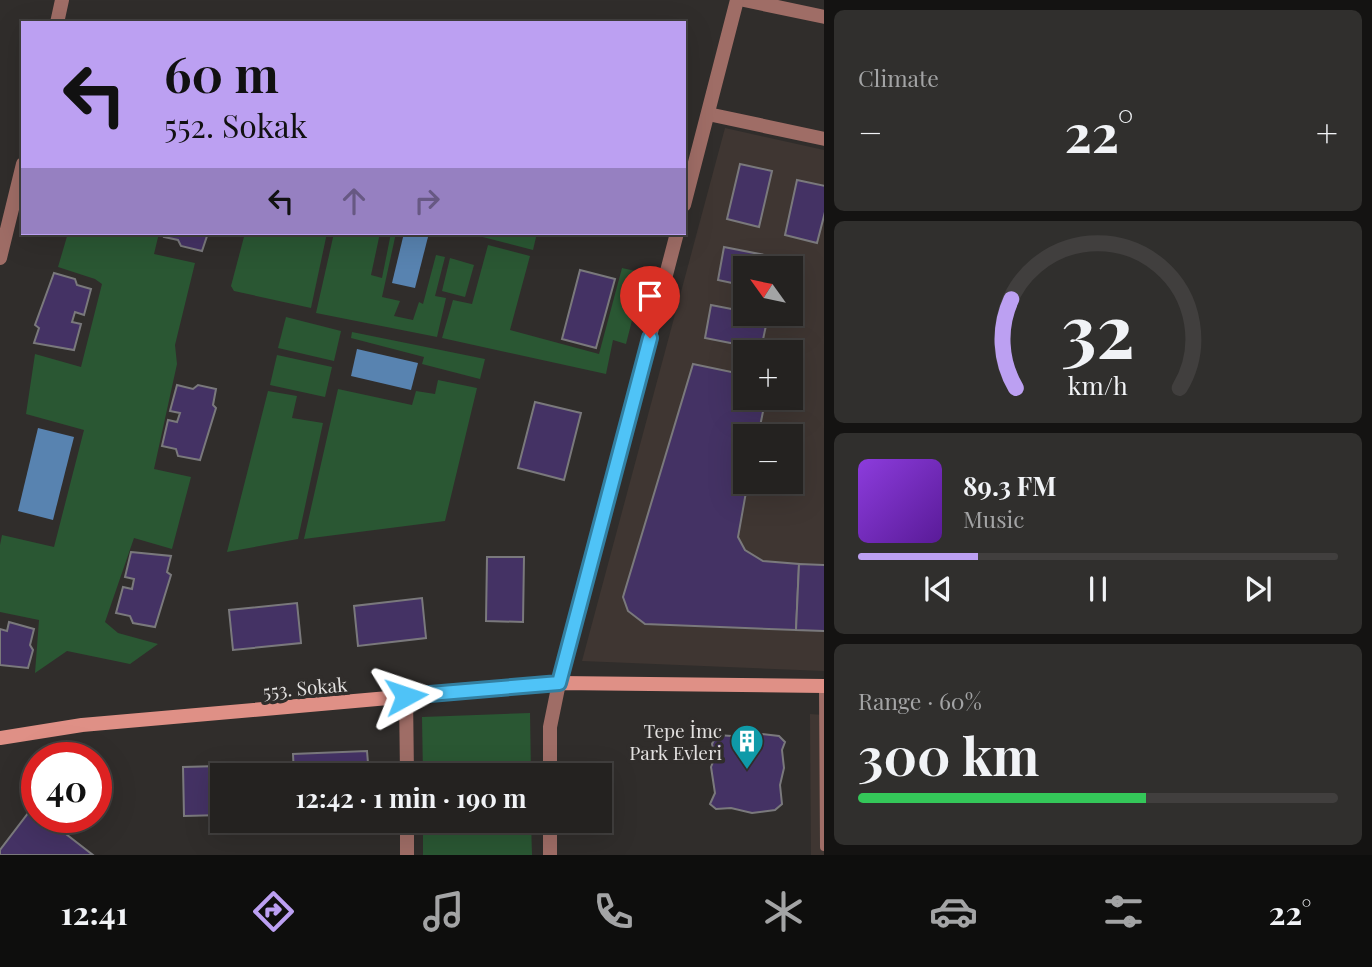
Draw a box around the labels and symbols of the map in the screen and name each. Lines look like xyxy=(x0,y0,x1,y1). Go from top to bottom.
north arrow xyxy=(733,256,803,326)
pin xyxy=(620,266,680,338)
position arrow xyxy=(369,659,443,733)
street label: 553. Sokak xyxy=(262,670,349,704)
place label: Tepe İmc Park Evleri xyxy=(629,717,722,765)
building icon: Tepe İmc Park Evleri xyxy=(728,722,766,771)
speed limit sign: 40 xyxy=(21,742,112,833)

